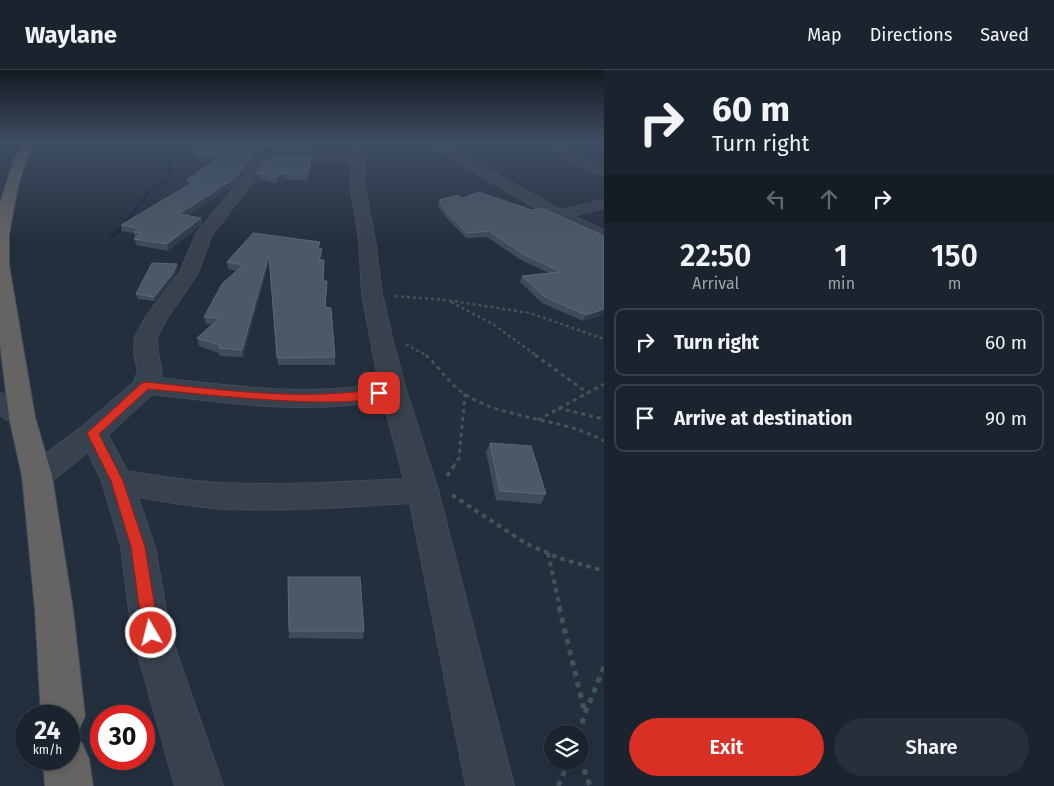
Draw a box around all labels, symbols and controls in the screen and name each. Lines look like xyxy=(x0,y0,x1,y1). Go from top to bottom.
text: Waylane xyxy=(25,21,117,49)
text: Map xyxy=(807,24,842,46)
text: Directions xyxy=(870,24,952,46)
text: Saved xyxy=(980,24,1029,46)
text: 60 m xyxy=(712,88,790,130)
icon: right xyxy=(629,90,694,155)
text: Turn right xyxy=(712,130,809,157)
icon: left xyxy=(762,185,790,213)
icon: ahead xyxy=(815,185,843,213)
icon: right xyxy=(868,185,896,213)
text: 22:50 xyxy=(680,238,751,274)
text: 1 xyxy=(834,238,848,274)
text: 150 xyxy=(931,238,978,274)
text: Arrival xyxy=(692,274,739,293)
text: min xyxy=(827,274,855,293)
text: m xyxy=(948,274,961,293)
icon: right xyxy=(631,328,659,356)
text: Turn right xyxy=(674,331,759,354)
text: 60 m xyxy=(985,331,1027,354)
pin xyxy=(358,372,400,414)
icon: arrive xyxy=(365,379,393,407)
icon: arrive xyxy=(631,404,659,432)
text: Arrive at destination xyxy=(674,407,853,430)
text: 90 m xyxy=(985,407,1027,430)
position arrow xyxy=(124,606,176,658)
speed limit sign: 30 xyxy=(90,705,155,770)
text: 24 xyxy=(34,716,61,746)
button: Exit xyxy=(629,718,824,776)
button: Share xyxy=(834,718,1029,776)
map controls xyxy=(544,725,589,770)
button: layers xyxy=(544,725,589,770)
text: km/h xyxy=(33,743,62,757)

